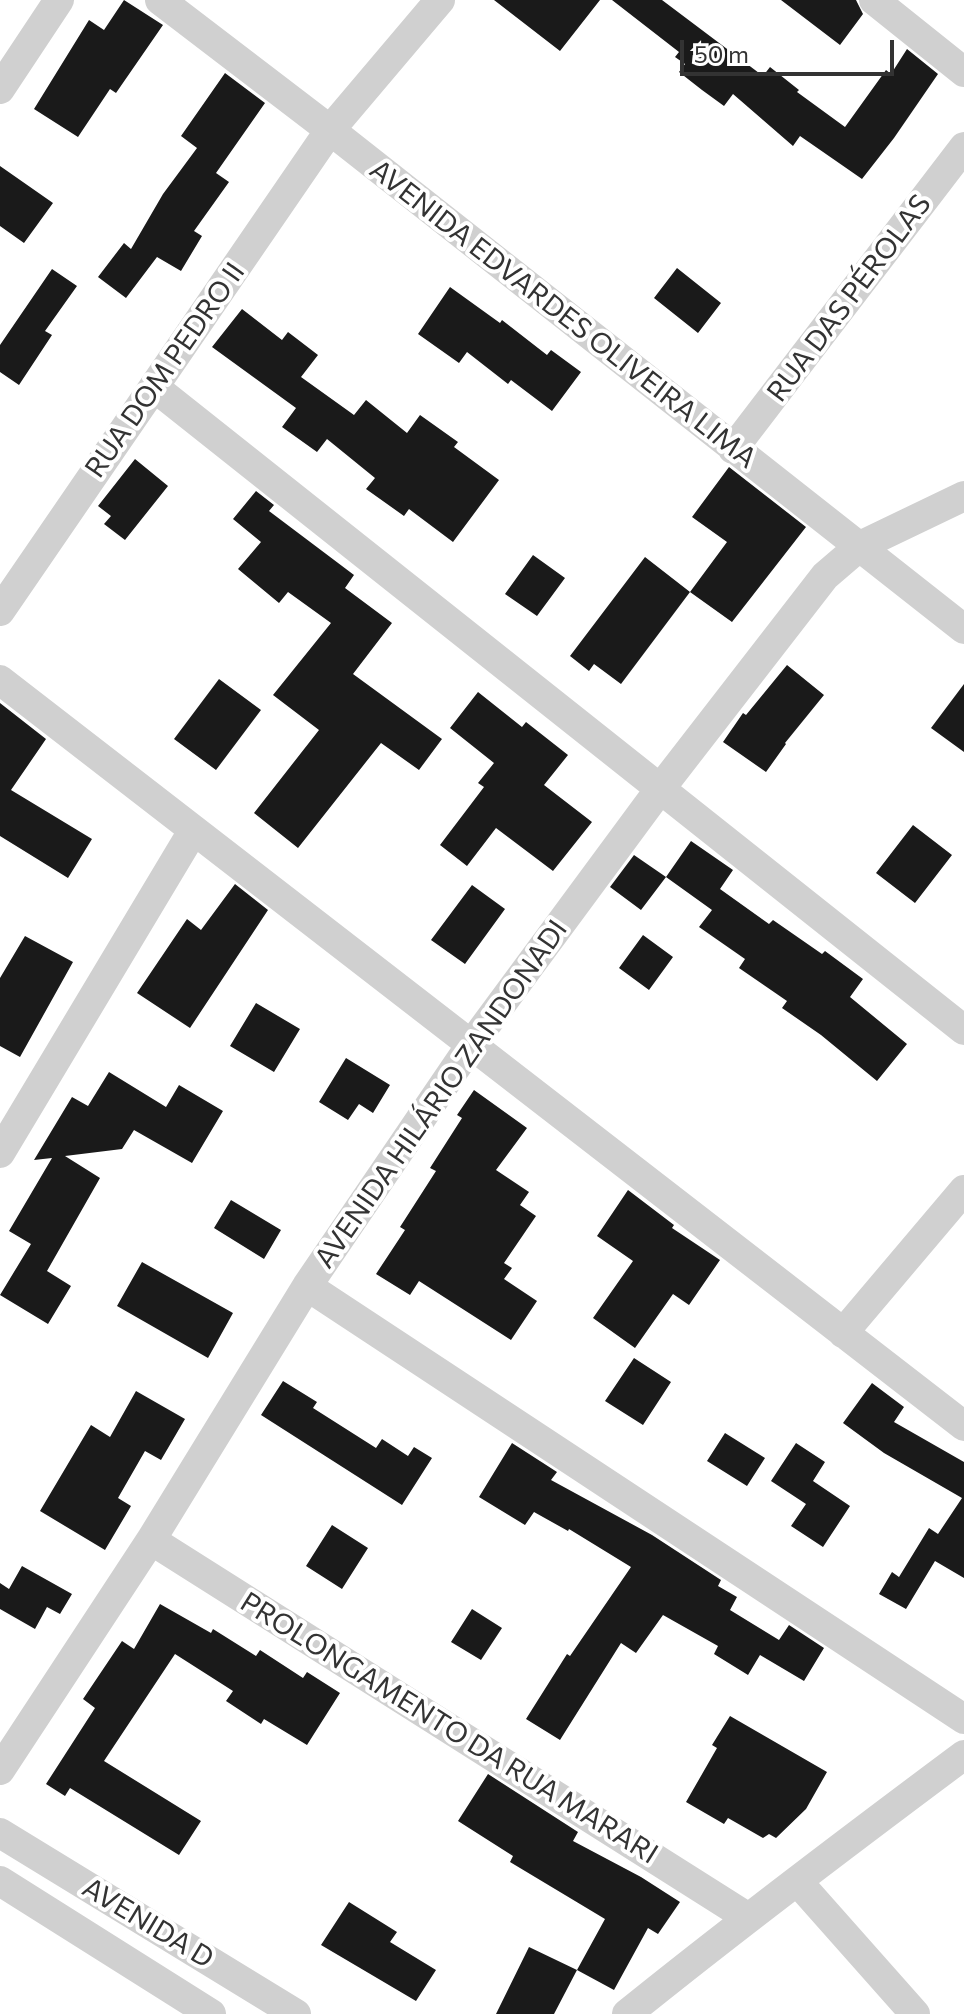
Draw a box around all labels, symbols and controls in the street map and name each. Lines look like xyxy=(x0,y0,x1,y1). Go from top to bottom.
scale bar xyxy=(684,24,898,74)
text: 50 m xyxy=(694,39,749,68)
street label: AVENIDA EDVARDES OLIVEIRA LIMA xyxy=(363,153,763,475)
street label: RUA DAS PÉROLAS xyxy=(760,188,938,408)
street label: RUA DOM PEDRO II xyxy=(78,256,252,484)
street label: AVENIDA HILÁRIO ZANDONADI xyxy=(308,914,574,1274)
street label: PROLONGAMENTO DA RUA MARARI xyxy=(234,1585,664,1871)
street label: AVENIDA D xyxy=(76,1871,220,1975)

